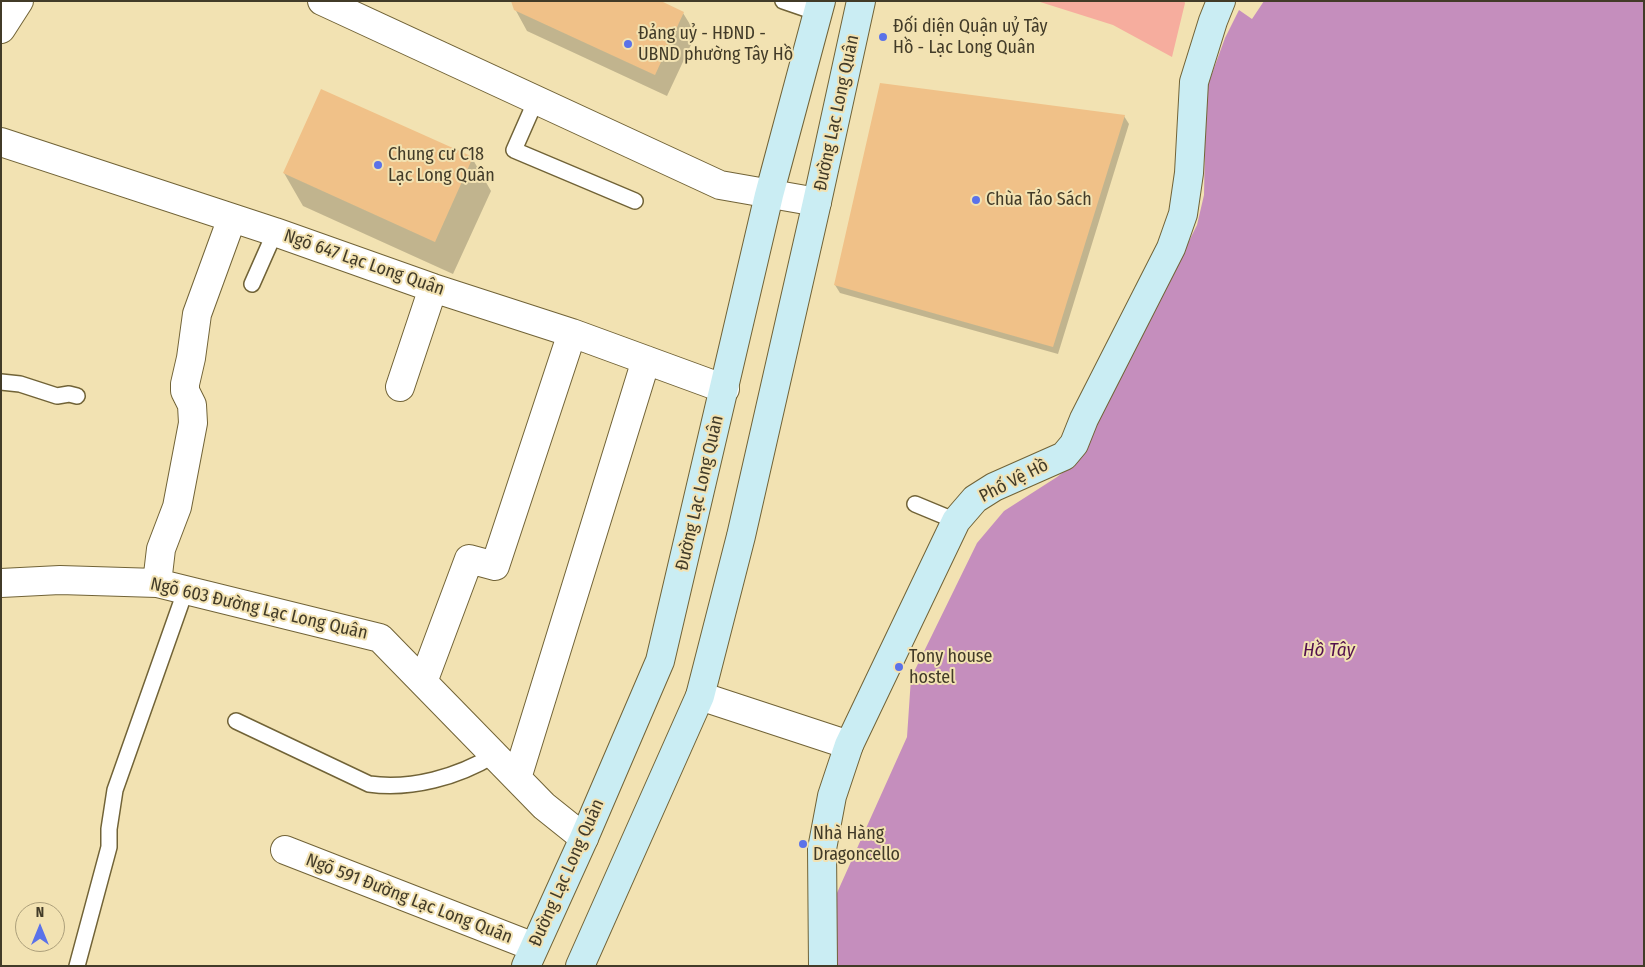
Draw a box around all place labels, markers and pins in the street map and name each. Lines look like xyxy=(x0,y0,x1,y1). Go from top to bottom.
place label: Đối diện Quận uỷ Tây Hồ - Lạc Long Quân xyxy=(893,16,1048,58)
place label: Đảng uỷ - HĐND - UBND phường Tây Hồ xyxy=(638,23,793,66)
marker: Đối diện Quận uỷ Tây Hồ - Lạc Long Quân xyxy=(877,31,889,43)
marker: Đảng uỷ - HĐND - UBND phường Tây Hồ xyxy=(622,38,634,50)
place label: Chung cư C18 Lạc Long Quân xyxy=(388,144,495,186)
marker: Chung cư C18 Lạc Long Quân xyxy=(372,159,384,171)
place label: Chùa Tảo Sách xyxy=(986,189,1092,211)
marker: Chùa Tảo Sách xyxy=(970,194,982,206)
place label: Tony house hostel xyxy=(909,646,992,689)
marker: Tony house hostel xyxy=(893,661,905,673)
place label: Nhà Hàng Dragoncello xyxy=(813,823,900,866)
marker: Nhà Hàng Dragoncello xyxy=(797,838,809,850)

